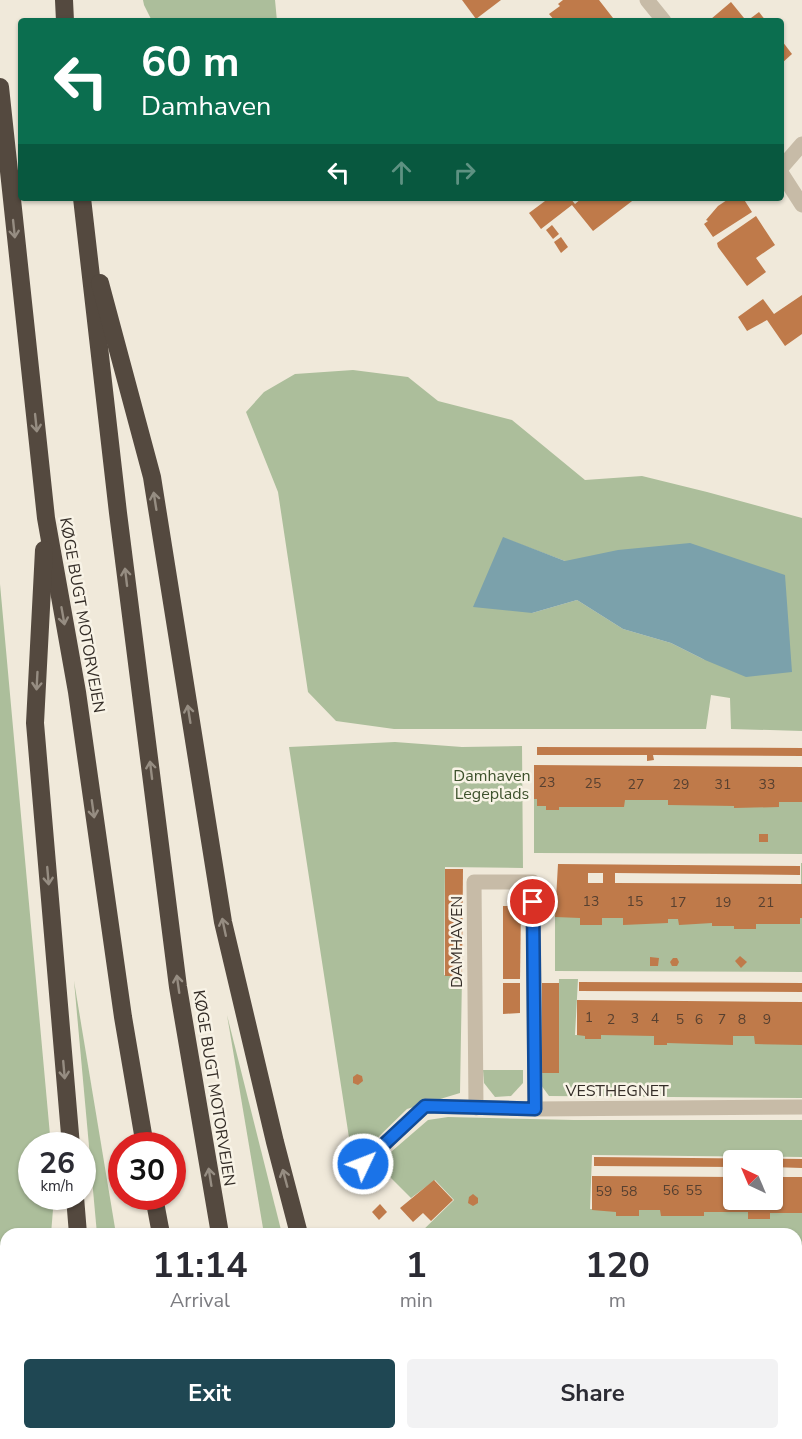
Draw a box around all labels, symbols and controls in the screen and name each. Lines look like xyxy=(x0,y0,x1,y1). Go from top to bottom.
text: 60 m xyxy=(141,34,240,91)
icon: left xyxy=(42,42,120,120)
text: Damhaven xyxy=(141,88,271,125)
icon: left xyxy=(322,156,355,189)
icon: ahead xyxy=(385,156,418,189)
icon: right xyxy=(448,156,481,189)
one-way arrow xyxy=(9,219,20,239)
one-way arrow xyxy=(30,413,41,432)
one-way arrow xyxy=(150,491,161,511)
street label: KØGE BUGT MOTORVEJEN xyxy=(54,516,110,715)
one-way arrow xyxy=(120,567,131,587)
one-way arrow xyxy=(58,606,69,625)
one-way arrow xyxy=(31,671,42,691)
one-way arrow xyxy=(183,705,194,724)
one-way arrow xyxy=(145,761,156,781)
park label: Damhaven Legeplads xyxy=(453,765,531,805)
house number: 23 xyxy=(539,773,555,792)
house number: 25 xyxy=(585,774,601,793)
house number: 27 xyxy=(628,775,644,794)
house number: 29 xyxy=(673,775,689,794)
house number: 31 xyxy=(715,775,731,794)
house number: 33 xyxy=(759,775,775,794)
one-way arrow xyxy=(88,798,99,818)
one-way arrow xyxy=(43,865,54,885)
pin xyxy=(507,876,558,927)
icon: arrive xyxy=(516,885,549,918)
house number: 13 xyxy=(583,892,599,911)
house number: 15 xyxy=(627,892,643,911)
house number: 17 xyxy=(670,893,686,912)
house number: 19 xyxy=(715,893,731,912)
house number: 21 xyxy=(758,893,774,912)
street label: DAMHAVEN xyxy=(446,896,468,988)
one-way arrow xyxy=(218,918,230,937)
one-way arrow xyxy=(173,975,184,995)
street label: KØGE BUGT MOTORVEJEN xyxy=(188,989,240,1188)
house number: 1 xyxy=(585,1008,593,1027)
house number: 3 xyxy=(631,1009,639,1028)
house number: 4 xyxy=(651,1009,659,1028)
house number: 2 xyxy=(607,1010,615,1029)
house number: 5 xyxy=(676,1010,684,1029)
house number: 6 xyxy=(695,1010,703,1029)
house number: 7 xyxy=(718,1010,726,1029)
house number: 8 xyxy=(738,1010,746,1029)
house number: 9 xyxy=(763,1010,771,1029)
one-way arrow xyxy=(59,1060,70,1080)
street label: VESTHEGNET xyxy=(564,1080,669,1102)
speed limit sign: 30 xyxy=(108,1132,186,1210)
position arrow xyxy=(331,1132,395,1196)
text: 26 xyxy=(39,1143,75,1184)
north arrow xyxy=(723,1150,783,1210)
map controls xyxy=(723,1150,783,1210)
one-way arrow xyxy=(204,1167,215,1187)
one-way arrow xyxy=(278,1169,290,1188)
text: km/h xyxy=(40,1176,74,1196)
house number: 56 xyxy=(663,1181,679,1200)
house number: 55 xyxy=(686,1181,702,1200)
house number: 59 xyxy=(596,1182,612,1201)
house number: 58 xyxy=(621,1182,637,1201)
text: 11:14 xyxy=(152,1241,248,1290)
text: 1 xyxy=(405,1241,427,1290)
text: 120 xyxy=(585,1241,650,1290)
text: Arrival xyxy=(170,1287,230,1314)
text: min xyxy=(400,1287,433,1314)
text: m xyxy=(609,1287,626,1314)
button: Exit xyxy=(24,1359,395,1428)
button: Share xyxy=(407,1359,778,1428)

